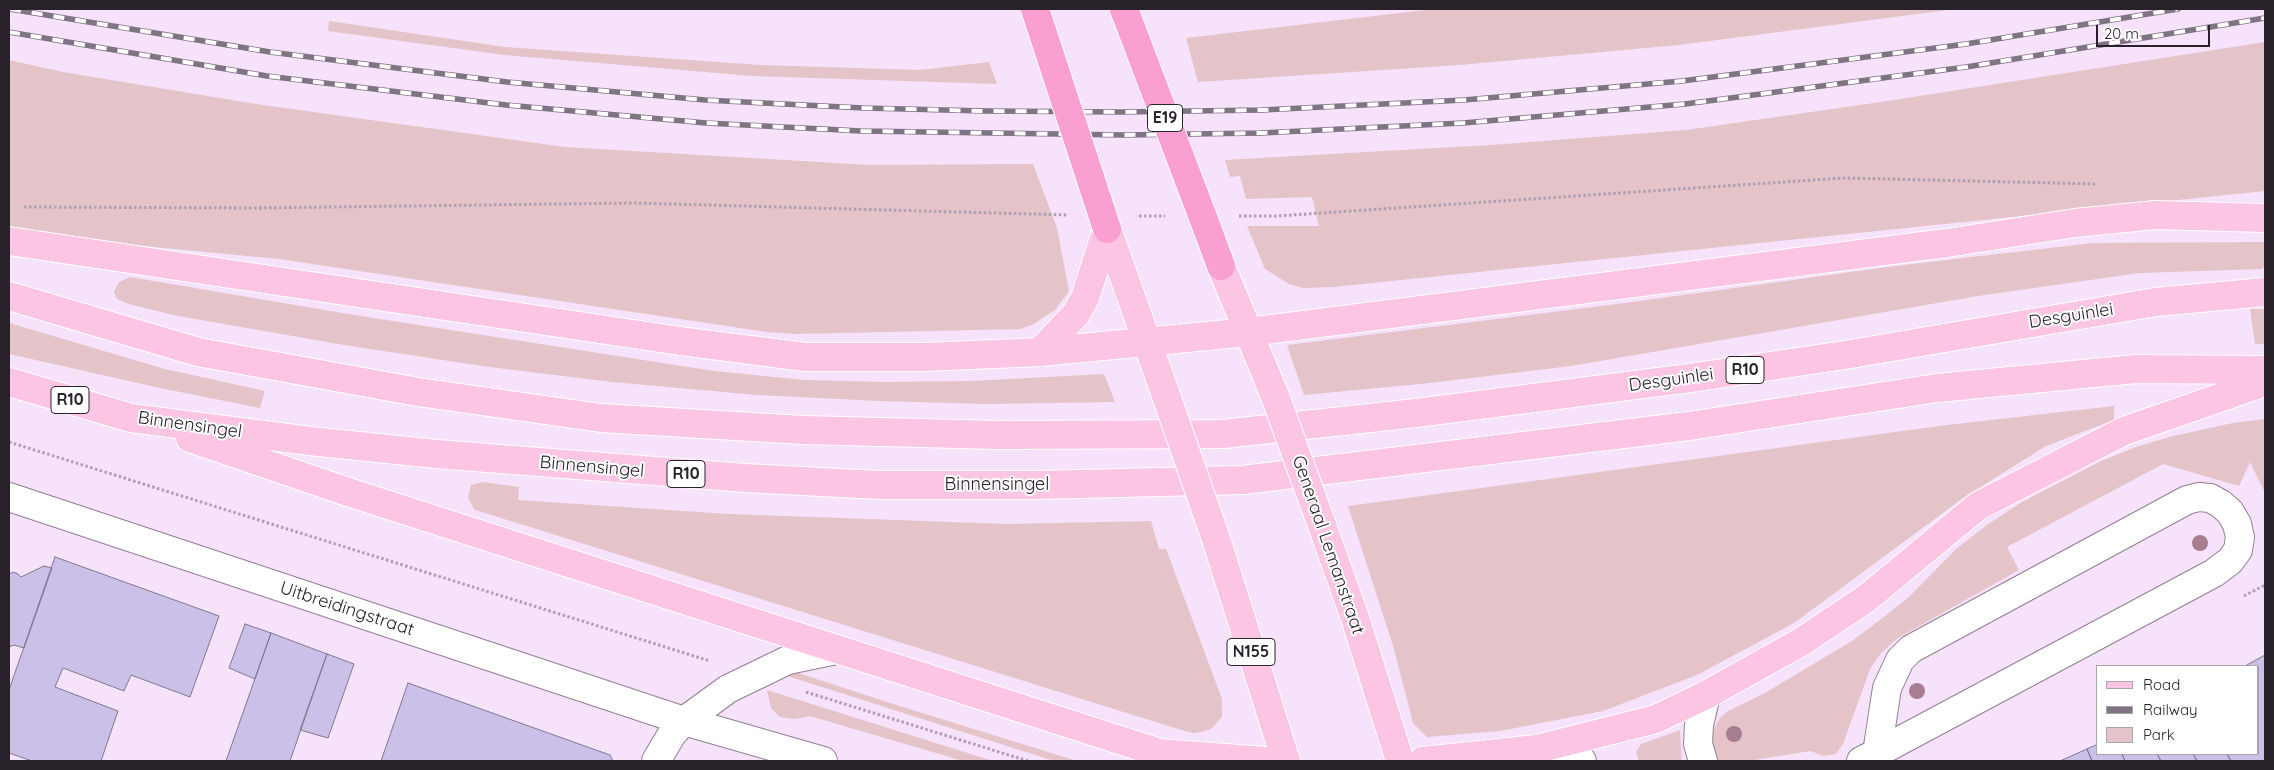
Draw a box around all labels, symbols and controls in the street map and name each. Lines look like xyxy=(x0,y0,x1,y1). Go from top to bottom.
scale bar xyxy=(2099,15,2213,47)
text: 20 m xyxy=(2104,24,2139,43)
road number: E19 xyxy=(1148,105,1182,132)
street label: Desguinlei xyxy=(2027,299,2115,333)
road number: R10 xyxy=(1726,356,1764,384)
street label: Desguinlei xyxy=(1627,363,1715,397)
road number: R10 xyxy=(51,386,89,414)
street label: Binnensingel xyxy=(137,407,243,443)
street label: Binnensingel xyxy=(539,452,645,482)
street label: Generaal Lemanstraat xyxy=(1287,453,1369,637)
road number: R10 xyxy=(667,460,705,488)
street label: Binnensingel xyxy=(945,474,1049,496)
street label: Uitbreidingstraat xyxy=(277,577,417,641)
road number: N155 xyxy=(1227,638,1275,666)
legend xyxy=(2096,665,2259,755)
text: Road xyxy=(2143,675,2180,694)
text: Railway xyxy=(2143,700,2198,719)
text: Park xyxy=(2143,725,2175,744)

